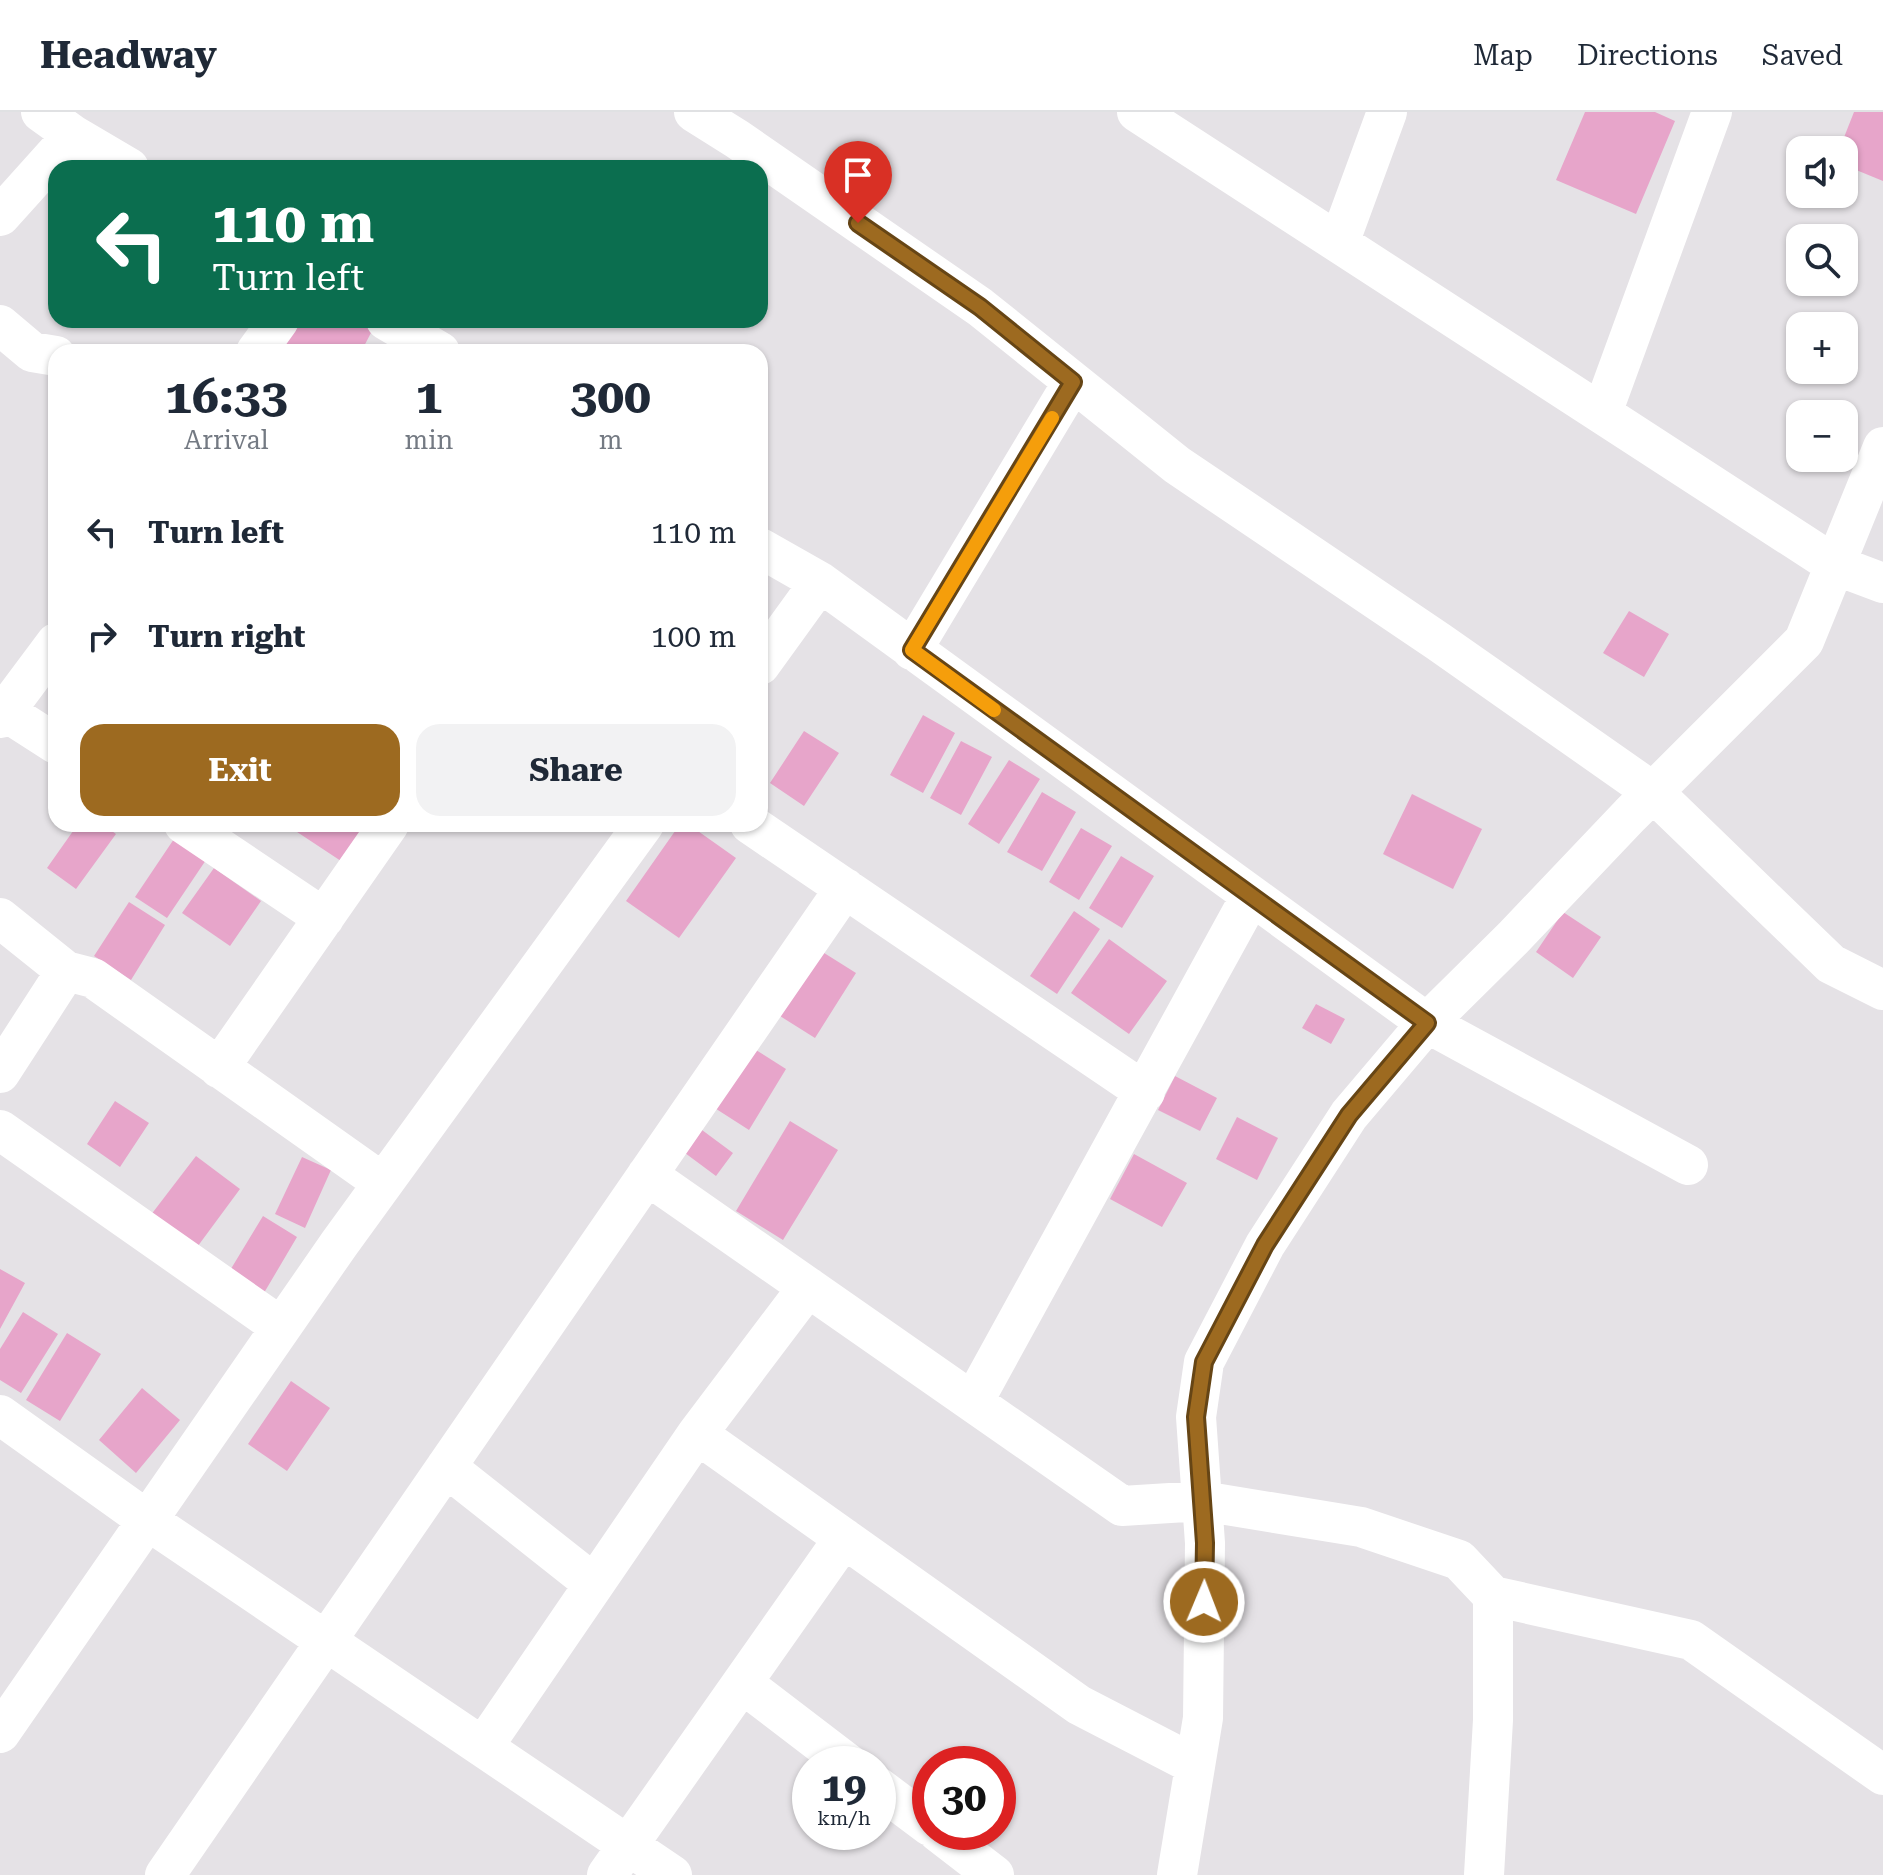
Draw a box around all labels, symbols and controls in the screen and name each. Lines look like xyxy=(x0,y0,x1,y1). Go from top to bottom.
text: Headway xyxy=(40,33,217,77)
text: Map xyxy=(1473,39,1533,72)
text: Directions xyxy=(1577,39,1718,72)
text: Saved xyxy=(1762,39,1843,72)
map controls xyxy=(1786,136,1858,472)
button: sound xyxy=(1786,136,1858,208)
pin xyxy=(824,141,892,223)
icon: arrive xyxy=(836,153,880,197)
text: 110 m xyxy=(212,190,374,256)
icon: left xyxy=(80,192,184,296)
button: search xyxy=(1786,224,1858,296)
text: Turn left xyxy=(212,257,364,299)
button: + xyxy=(1786,312,1858,384)
text: 16:33 xyxy=(165,369,288,425)
text: 1 xyxy=(415,369,442,425)
text: 300 xyxy=(570,369,651,425)
button: − xyxy=(1786,400,1858,472)
text: Arrival xyxy=(184,425,269,455)
text: min xyxy=(405,425,453,455)
text: m xyxy=(599,425,623,455)
icon: left xyxy=(80,510,124,554)
text: Turn left xyxy=(148,515,284,550)
text: 110 m xyxy=(651,515,736,550)
icon: right xyxy=(80,614,124,658)
text: Turn right xyxy=(148,619,305,654)
text: 100 m xyxy=(651,619,736,654)
button: Exit xyxy=(80,724,400,816)
button: Share xyxy=(416,724,736,816)
position arrow xyxy=(1162,1560,1246,1644)
speed limit sign: 30 xyxy=(912,1746,1016,1850)
text: 19 xyxy=(822,1764,866,1811)
text: km/h xyxy=(817,1806,871,1830)

